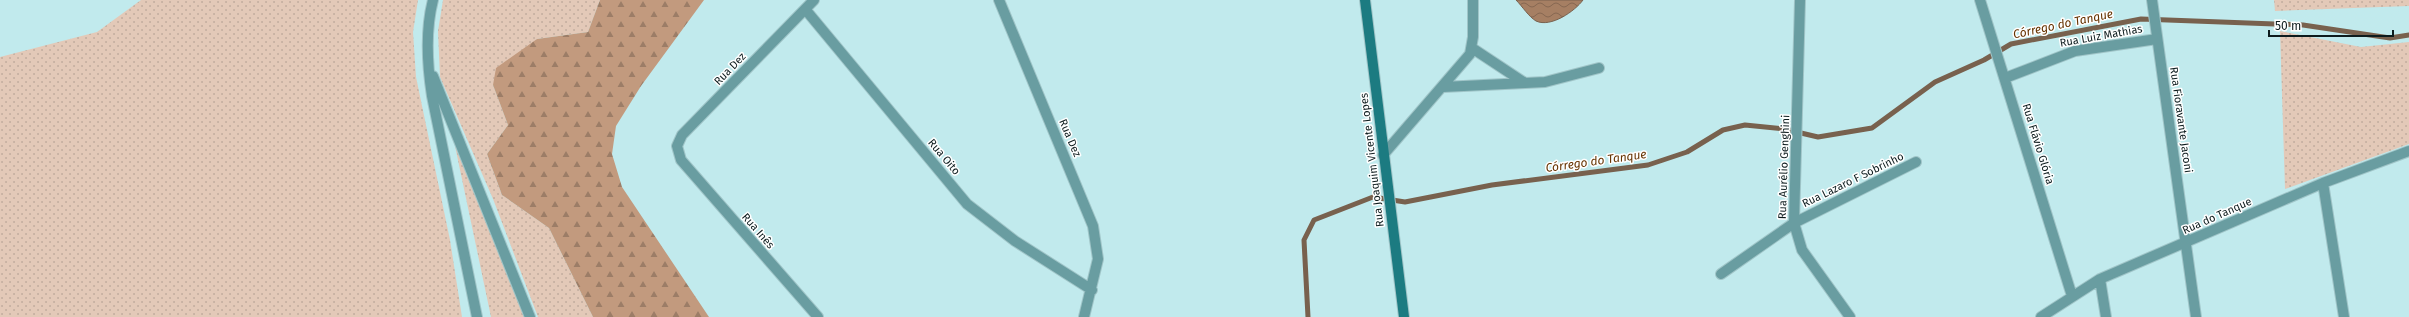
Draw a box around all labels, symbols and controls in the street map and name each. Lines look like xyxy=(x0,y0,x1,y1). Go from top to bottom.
water label: Córrego do Tanque xyxy=(2012,7,2114,41)
scale bar xyxy=(2269,12,2393,38)
text: 50 m xyxy=(2275,19,2301,33)
street label: Rua Luiz Mathias xyxy=(2059,22,2143,50)
street label: Rua Dez xyxy=(712,50,749,88)
street label: Rua Fioravante Jaconi xyxy=(2167,66,2195,174)
street label: Rua Joaquim Vicente Lopes xyxy=(1357,92,1387,228)
street label: Rua Flávio Glória xyxy=(2020,102,2056,186)
street label: Rua Aurélio Genghini xyxy=(1776,115,1792,219)
street label: Rua Dez xyxy=(1056,117,1084,159)
street label: Rua Oito xyxy=(925,136,963,178)
water label: Córrego do Tanque xyxy=(1545,147,1647,175)
street label: Rua Lazaro F Sobrinho xyxy=(1800,150,1906,210)
street label: Rua do Tanque xyxy=(2180,195,2254,237)
street label: Rua Inês xyxy=(739,211,777,251)

